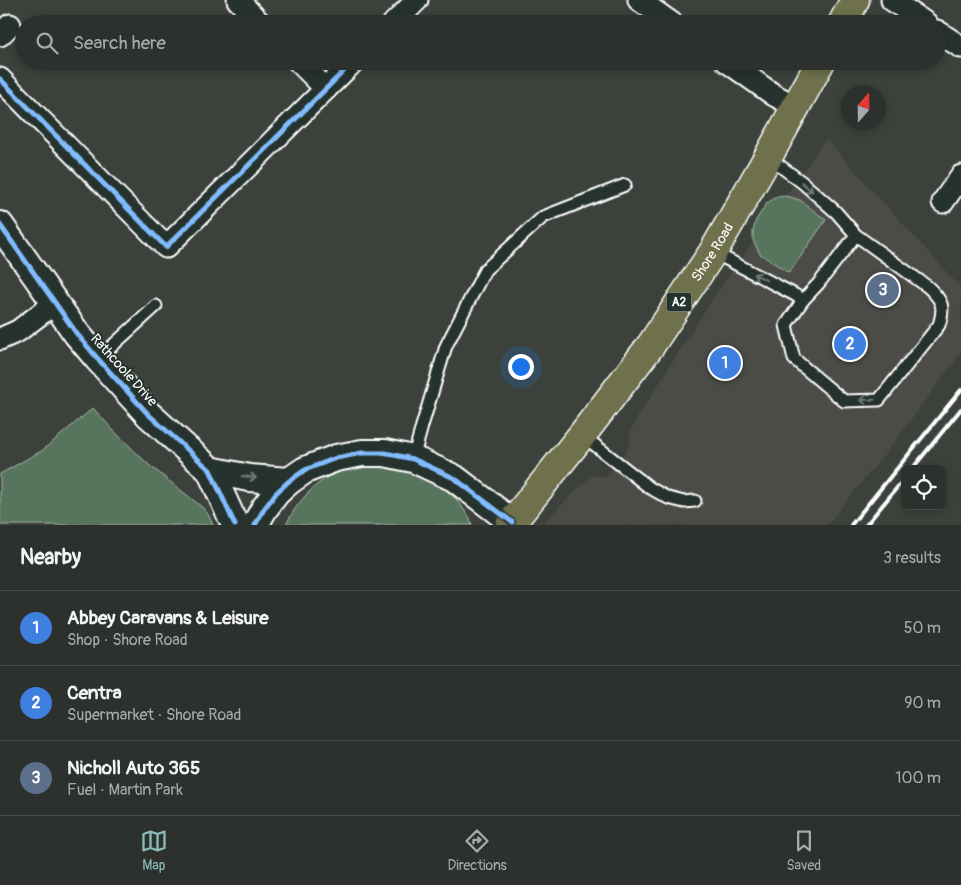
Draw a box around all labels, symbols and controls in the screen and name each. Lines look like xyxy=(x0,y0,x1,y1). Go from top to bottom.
search box xyxy=(15,15,946,70)
icon: search xyxy=(33,29,61,57)
text: Search here xyxy=(73,31,166,55)
north arrow xyxy=(841,85,886,130)
one-way arrow xyxy=(800,181,813,192)
street label: Shore Road xyxy=(687,219,737,285)
pin: 3 xyxy=(867,271,899,309)
one-way arrow xyxy=(753,272,768,281)
road number: A2 xyxy=(666,292,692,312)
pin: 2 xyxy=(834,325,866,363)
street label: Rathcoole Drive xyxy=(87,330,161,410)
pin: 1 xyxy=(709,344,741,382)
your location xyxy=(508,354,534,380)
one-way arrow xyxy=(859,396,875,405)
map controls xyxy=(901,465,946,510)
button: locate xyxy=(901,465,946,510)
one-way arrow xyxy=(241,472,257,482)
text: Nearby xyxy=(20,544,81,571)
text: 3 results xyxy=(883,548,941,568)
text: Abbey Caravans & Leisure xyxy=(67,606,269,630)
text: 1 xyxy=(33,618,39,638)
text: 50 m xyxy=(904,618,941,638)
text: Shop · Shore Road xyxy=(67,630,188,650)
text: Centra xyxy=(67,681,122,705)
text: 2 xyxy=(32,693,40,713)
text: 90 m xyxy=(904,693,941,713)
text: Supermarket · Shore Road xyxy=(67,705,241,725)
text: Nicholl Auto 365 xyxy=(67,756,200,780)
text: 3 xyxy=(32,768,40,788)
text: 100 m xyxy=(895,768,941,788)
text: Fuel · Martin Park xyxy=(67,780,183,800)
tab: Map xyxy=(140,827,168,874)
tab: Directions xyxy=(447,827,507,874)
tab: Saved xyxy=(786,827,821,874)

